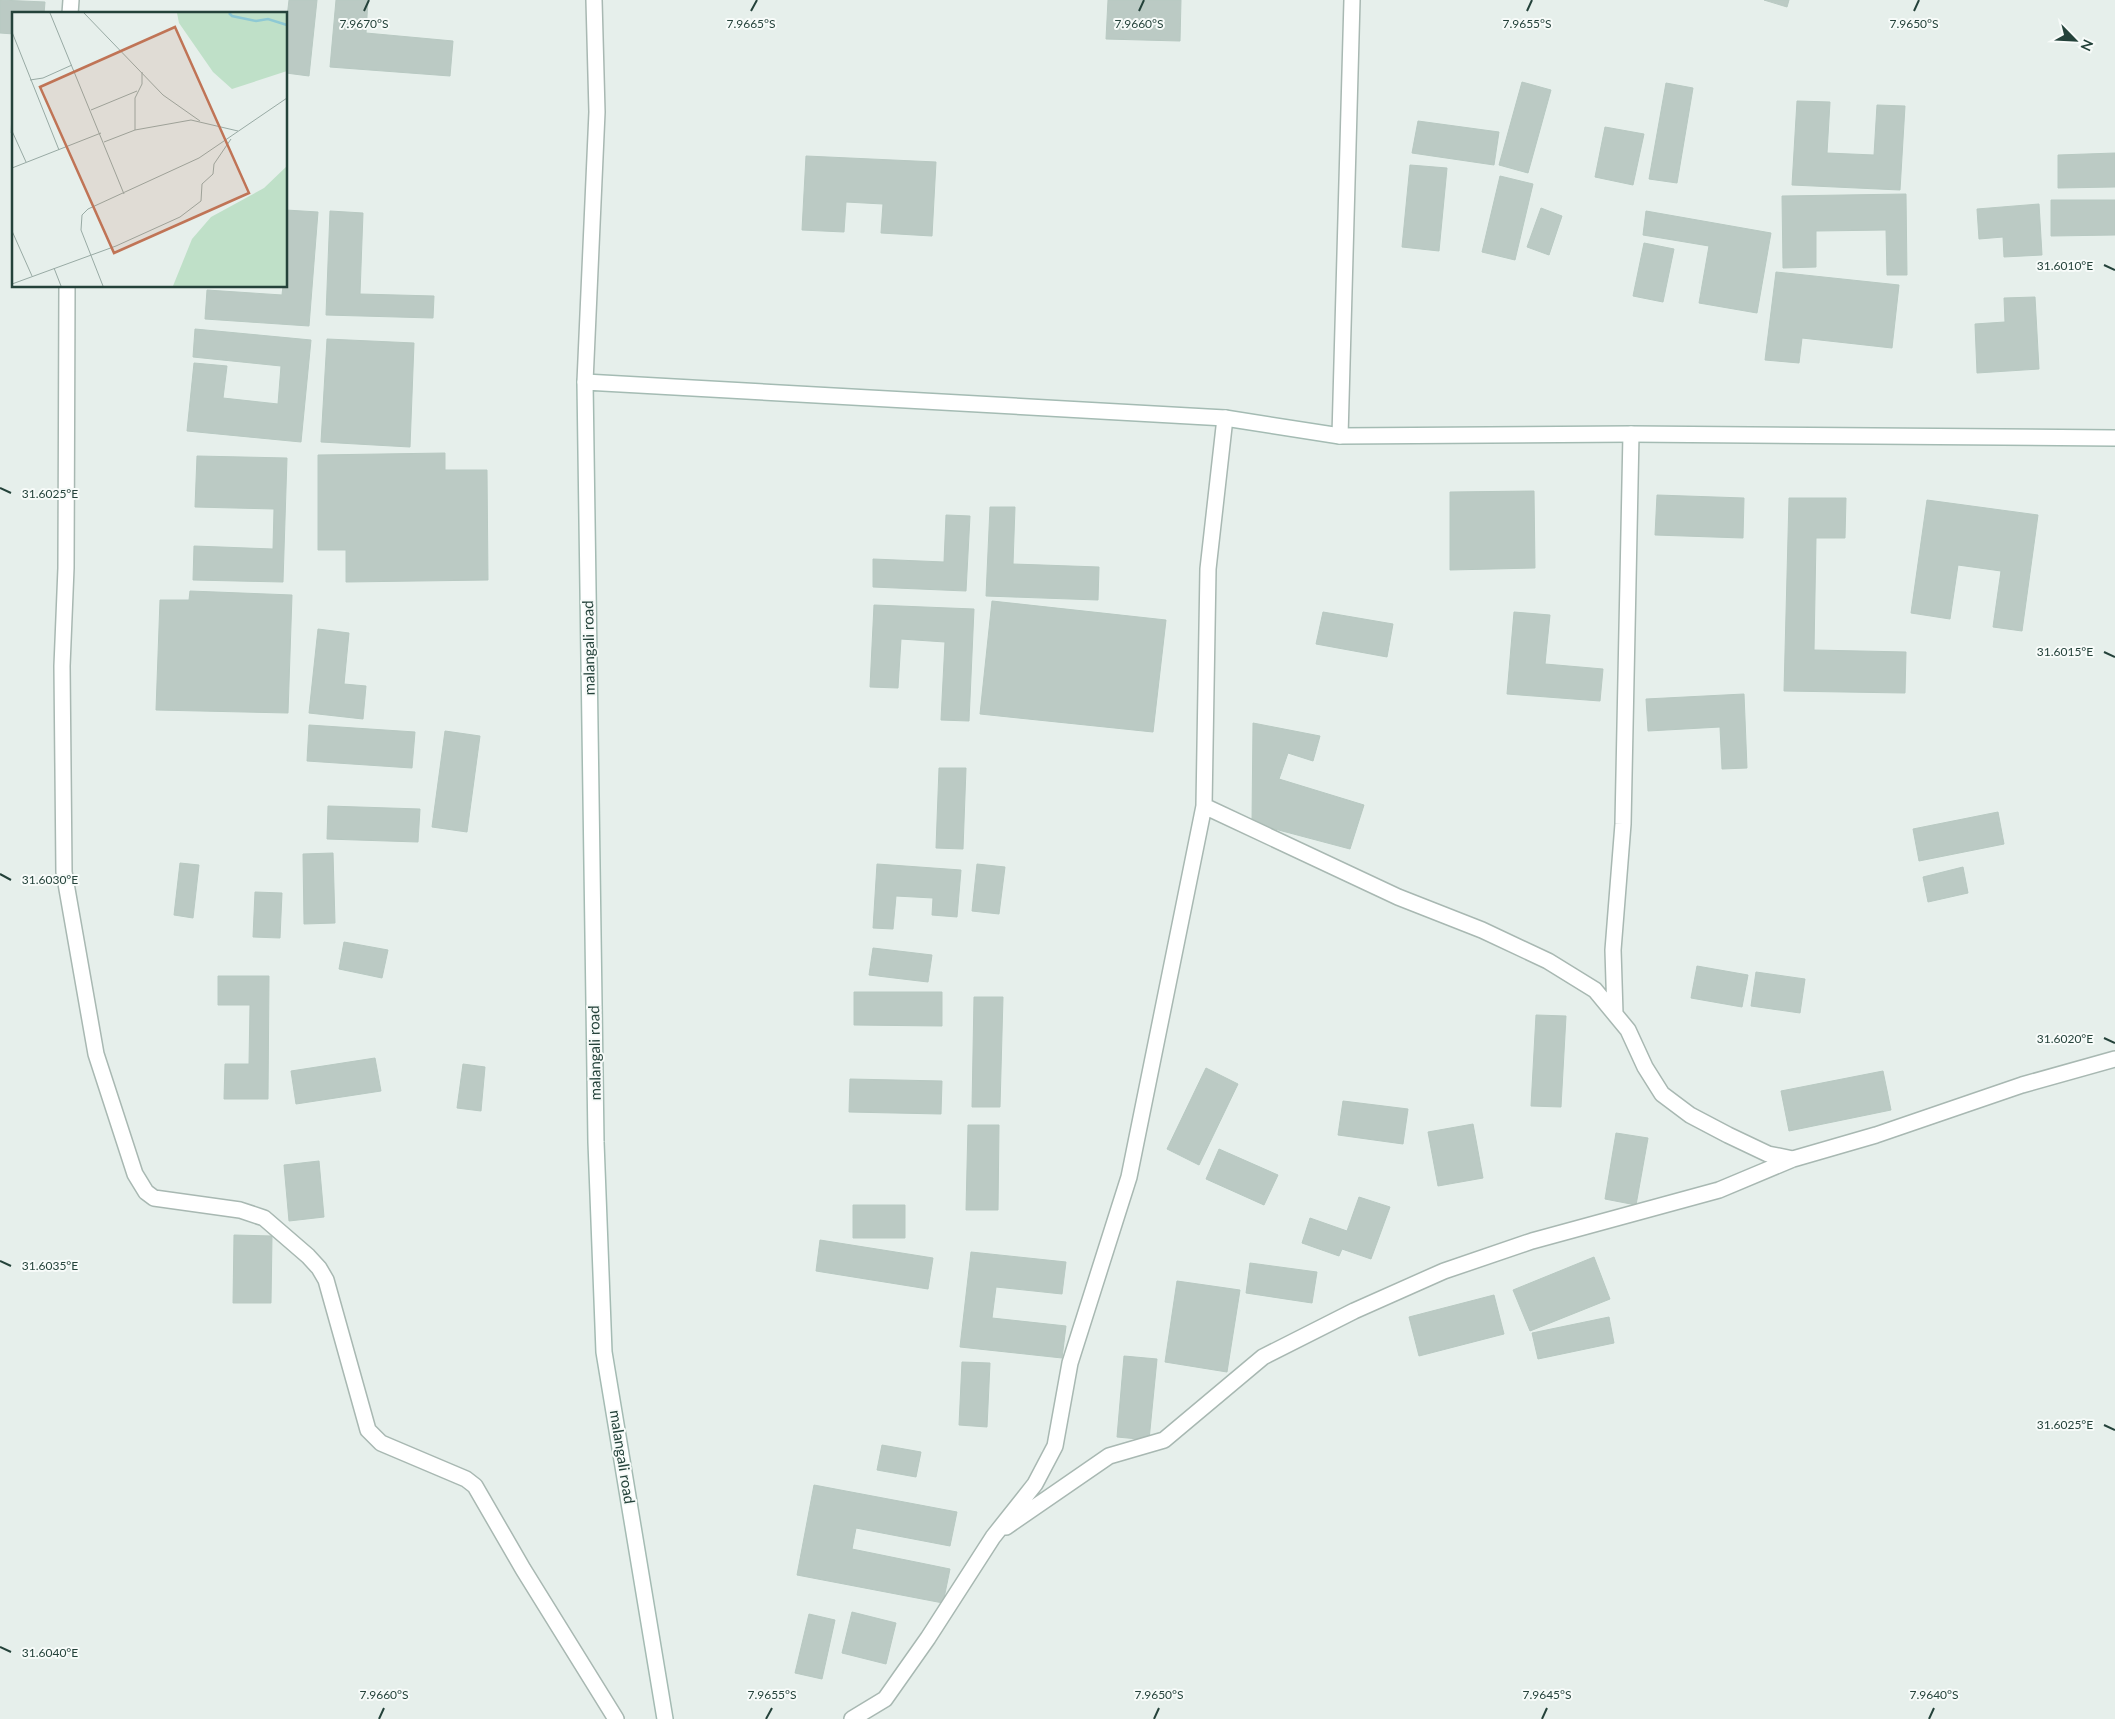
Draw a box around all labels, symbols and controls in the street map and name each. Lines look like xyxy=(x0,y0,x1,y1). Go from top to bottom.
inset map xyxy=(12,12,288,288)
north arrow xyxy=(2050,15,2100,65)
text: 7.9670°S xyxy=(339,16,389,31)
text: 7.9665°S xyxy=(726,16,776,31)
text: 7.9660°S xyxy=(1114,16,1164,31)
text: 7.9655°S xyxy=(1502,16,1552,31)
text: 7.9650°S xyxy=(1889,16,1939,31)
text: N xyxy=(2077,37,2097,54)
text: 31.6010°E xyxy=(2037,258,2093,273)
text: 31.6025°E xyxy=(22,486,78,501)
street label: malangali road xyxy=(578,600,598,696)
text: 31.6015°E xyxy=(2037,644,2093,659)
text: 31.6030°E xyxy=(22,872,78,887)
street label: malangali road xyxy=(584,1005,604,1101)
text: 31.6020°E xyxy=(2037,1031,2093,1046)
text: 31.6035°E xyxy=(22,1258,78,1273)
street label: malangali road xyxy=(607,1409,639,1505)
text: 31.6025°E xyxy=(2037,1417,2093,1432)
text: 31.6040°E xyxy=(22,1645,78,1660)
text: 7.9660°S xyxy=(359,1687,409,1702)
text: 7.9655°S xyxy=(747,1687,797,1702)
text: 7.9650°S xyxy=(1134,1687,1184,1702)
text: 7.9645°S xyxy=(1522,1687,1572,1702)
text: 7.9640°S xyxy=(1909,1687,1959,1702)

